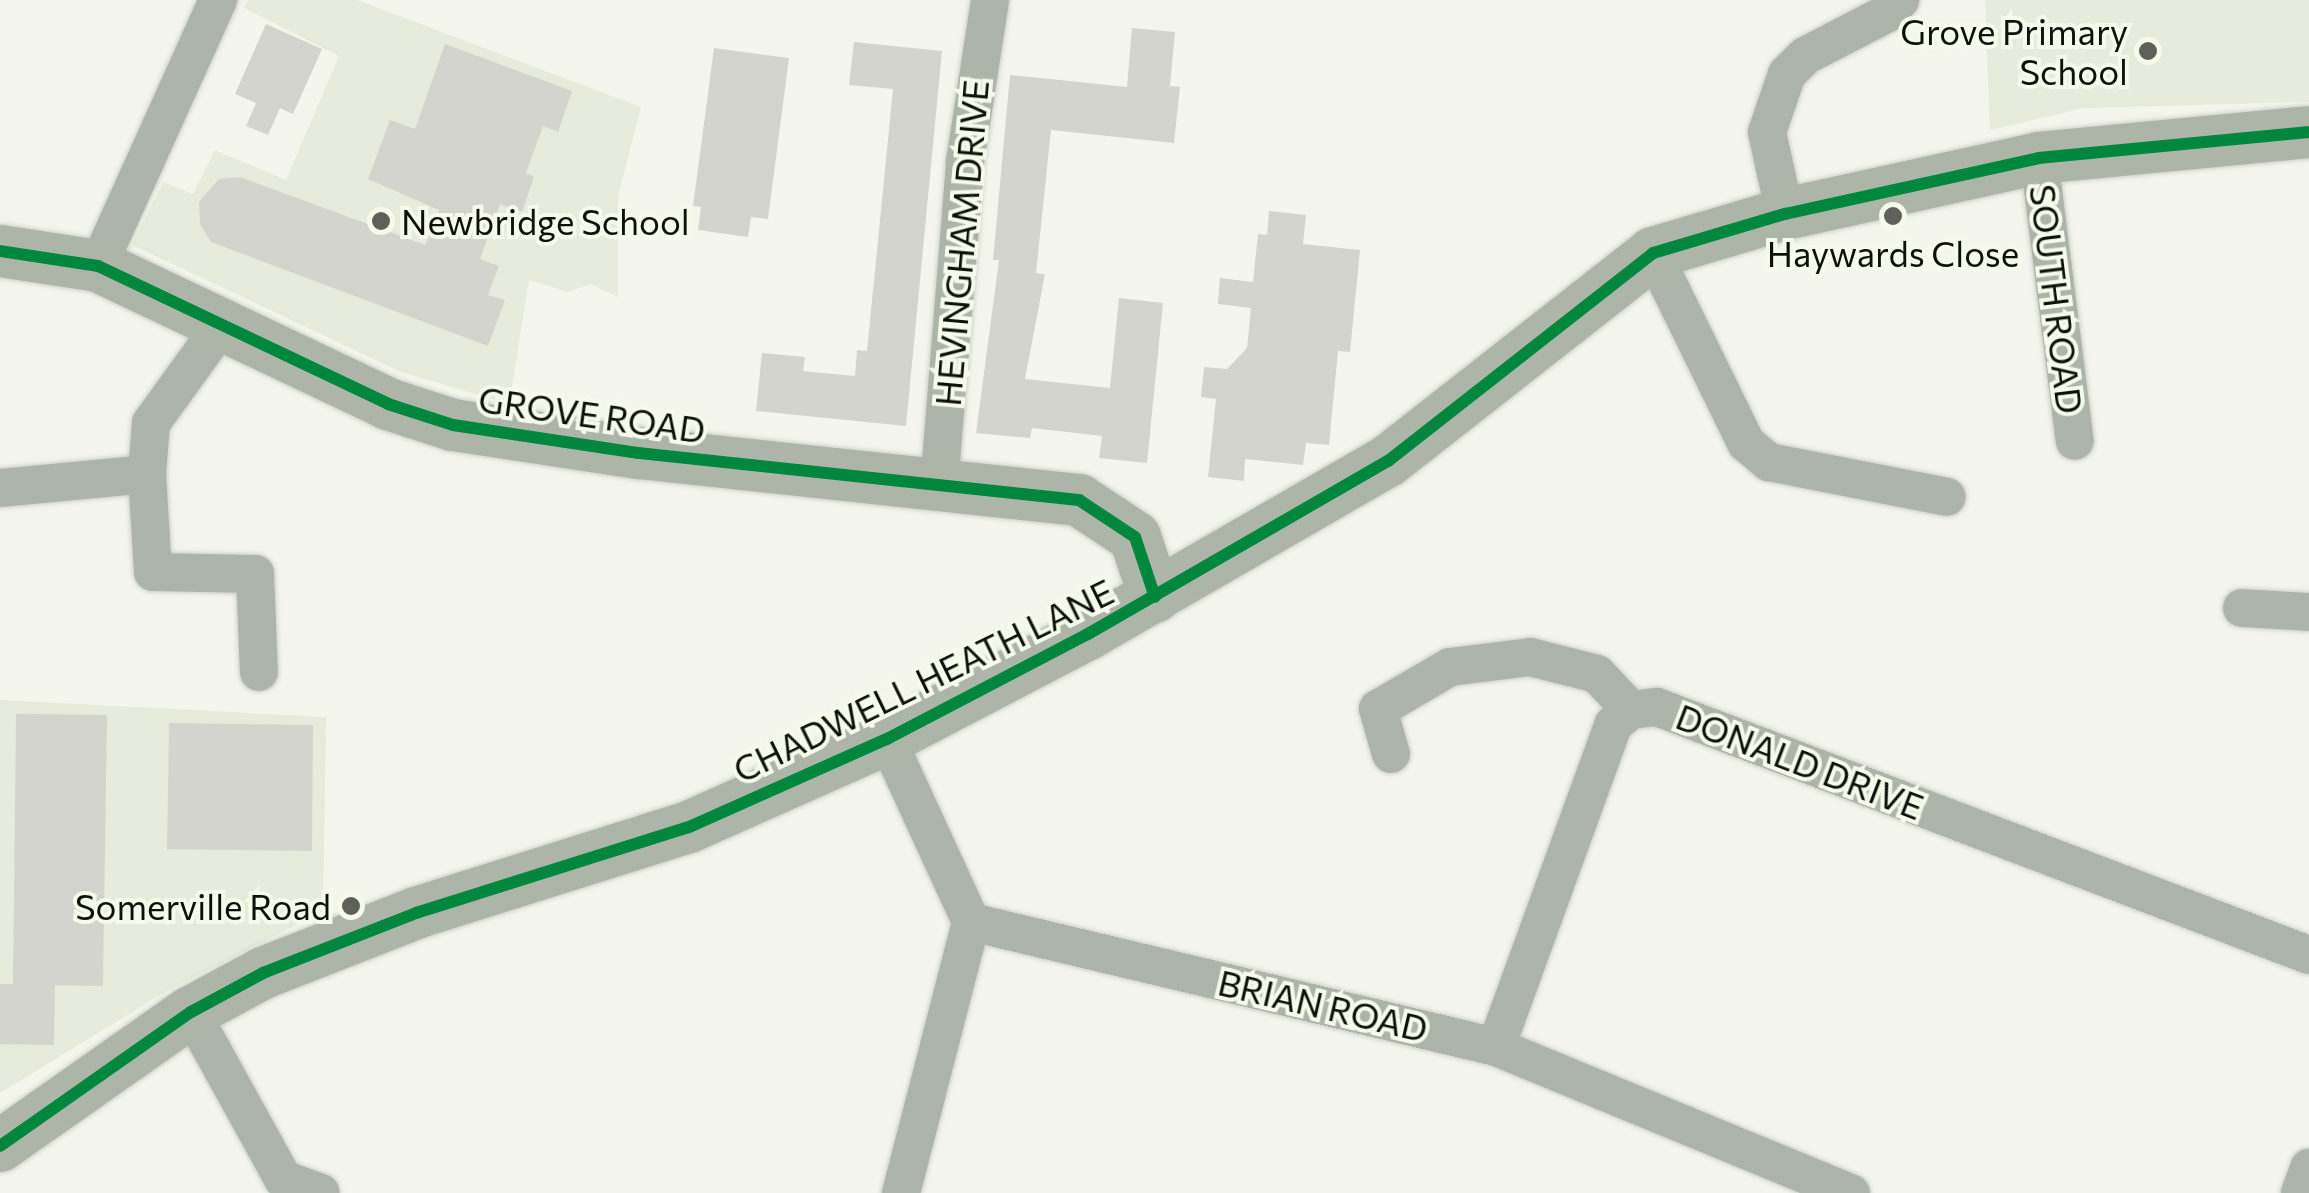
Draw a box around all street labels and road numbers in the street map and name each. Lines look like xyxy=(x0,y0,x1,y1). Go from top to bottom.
street label: HEVINGHAM DRIVE xyxy=(926,78,996,408)
street label: SOUTH ROAD xyxy=(2022,182,2092,416)
street label: GROVE ROAD xyxy=(476,377,708,451)
street label: CHADWELL HEATH LANE xyxy=(726,570,1120,790)
street label: DONALD DRIVE xyxy=(1671,695,1929,827)
street label: BRIAN ROAD xyxy=(1214,961,1432,1049)

